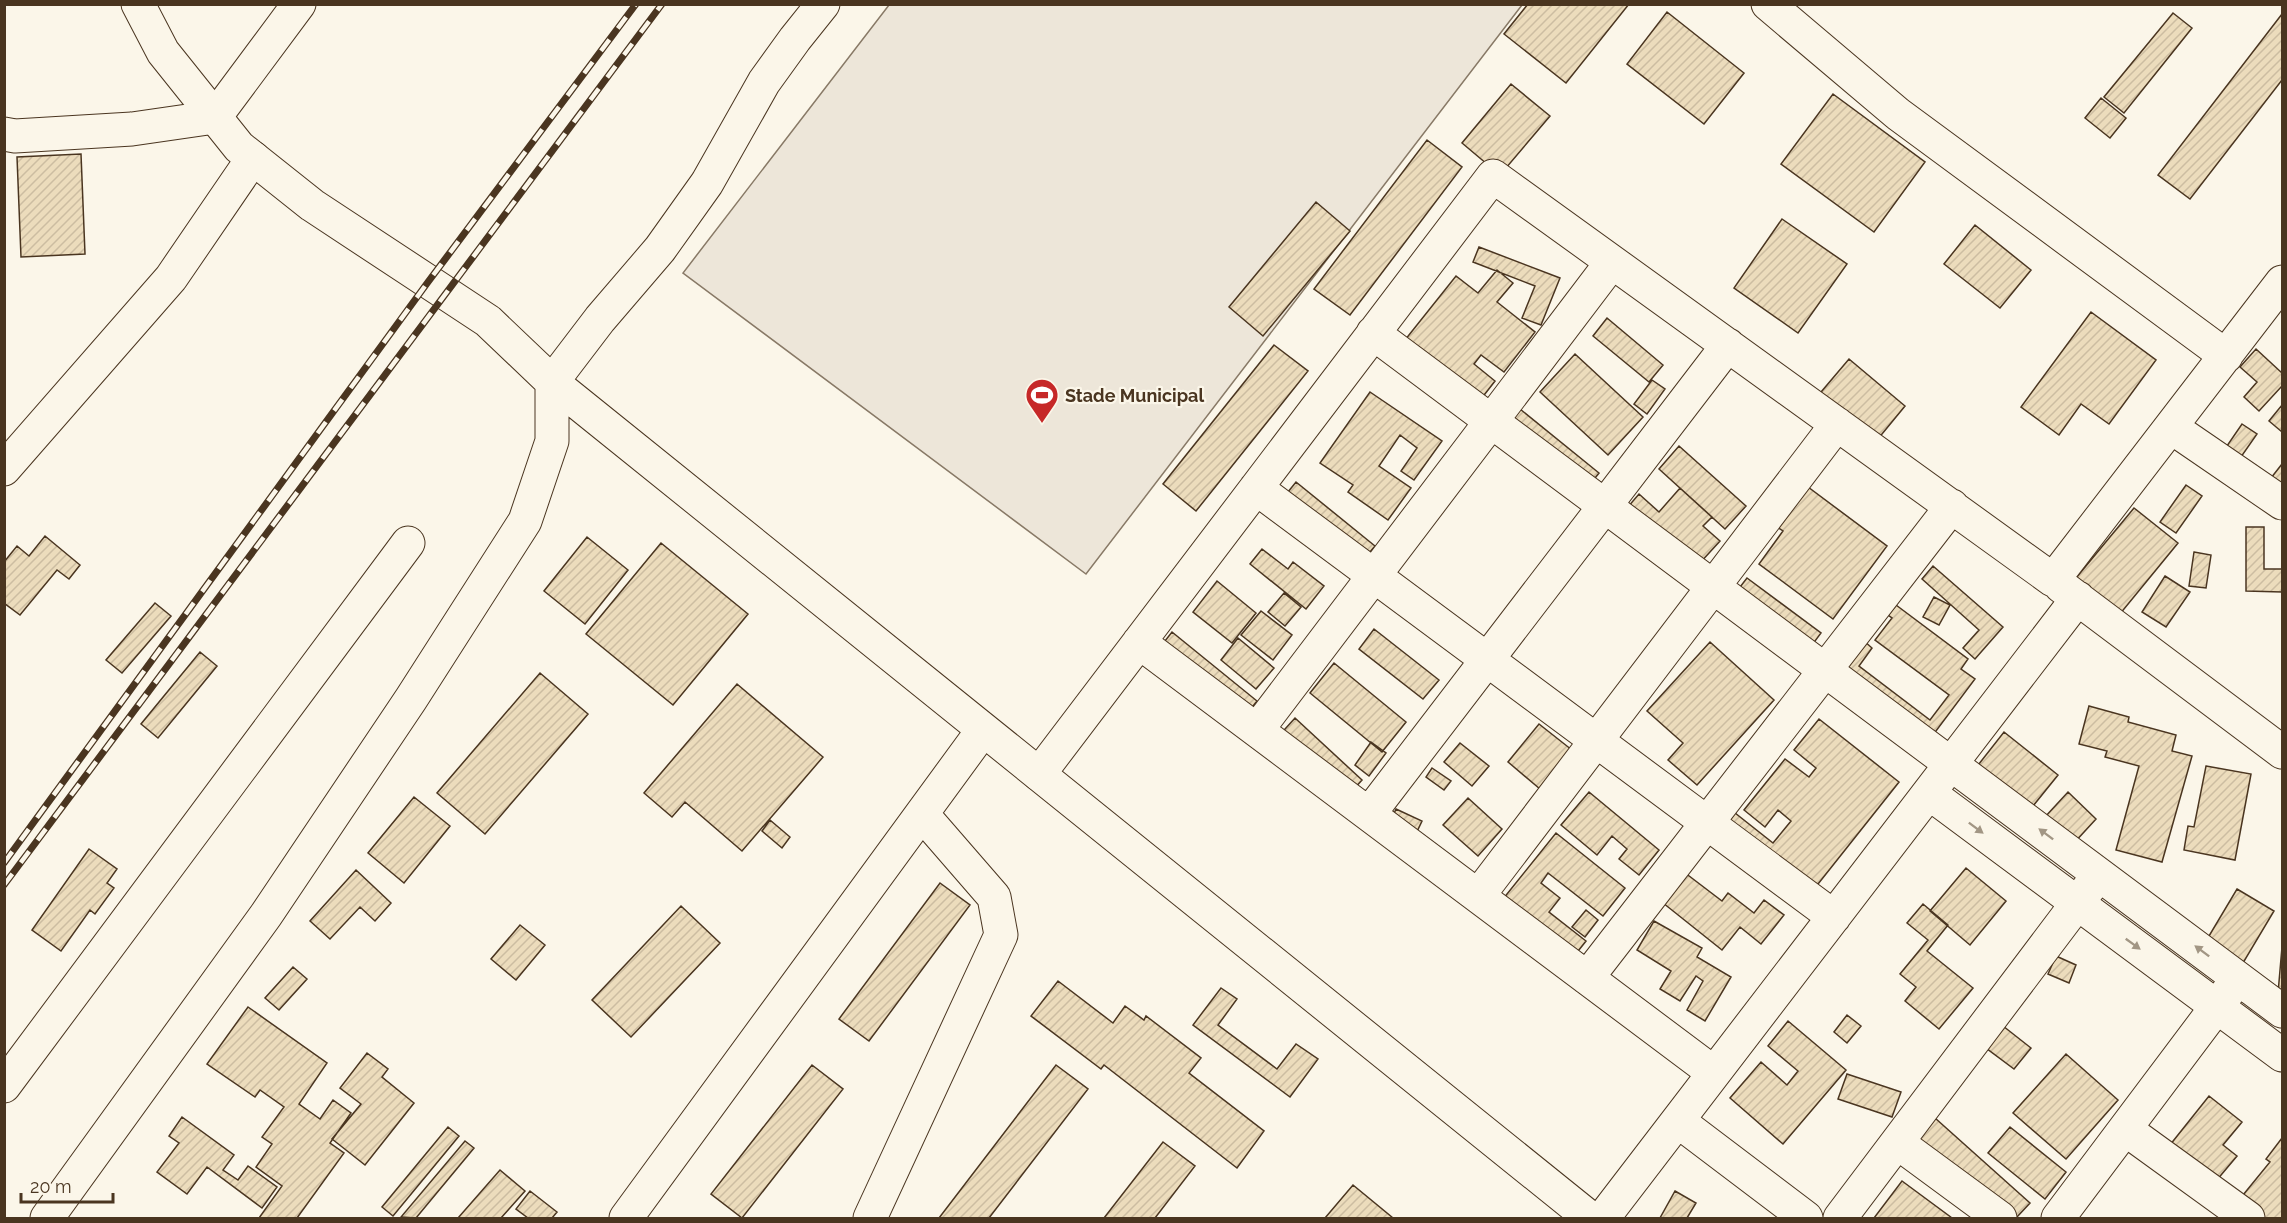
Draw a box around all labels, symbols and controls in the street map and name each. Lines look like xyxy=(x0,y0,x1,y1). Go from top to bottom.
sports icon: Stade Municipal xyxy=(1024,377,1060,424)
place label: Stade Municipal xyxy=(1065,385,1204,406)
one-way arrow xyxy=(1968,822,1984,834)
one-way arrow xyxy=(2038,827,2054,840)
one-way arrow xyxy=(2124,938,2140,950)
one-way arrow xyxy=(2194,944,2210,957)
scale bar xyxy=(21,1166,112,1204)
text: 20 m xyxy=(30,1176,72,1197)

